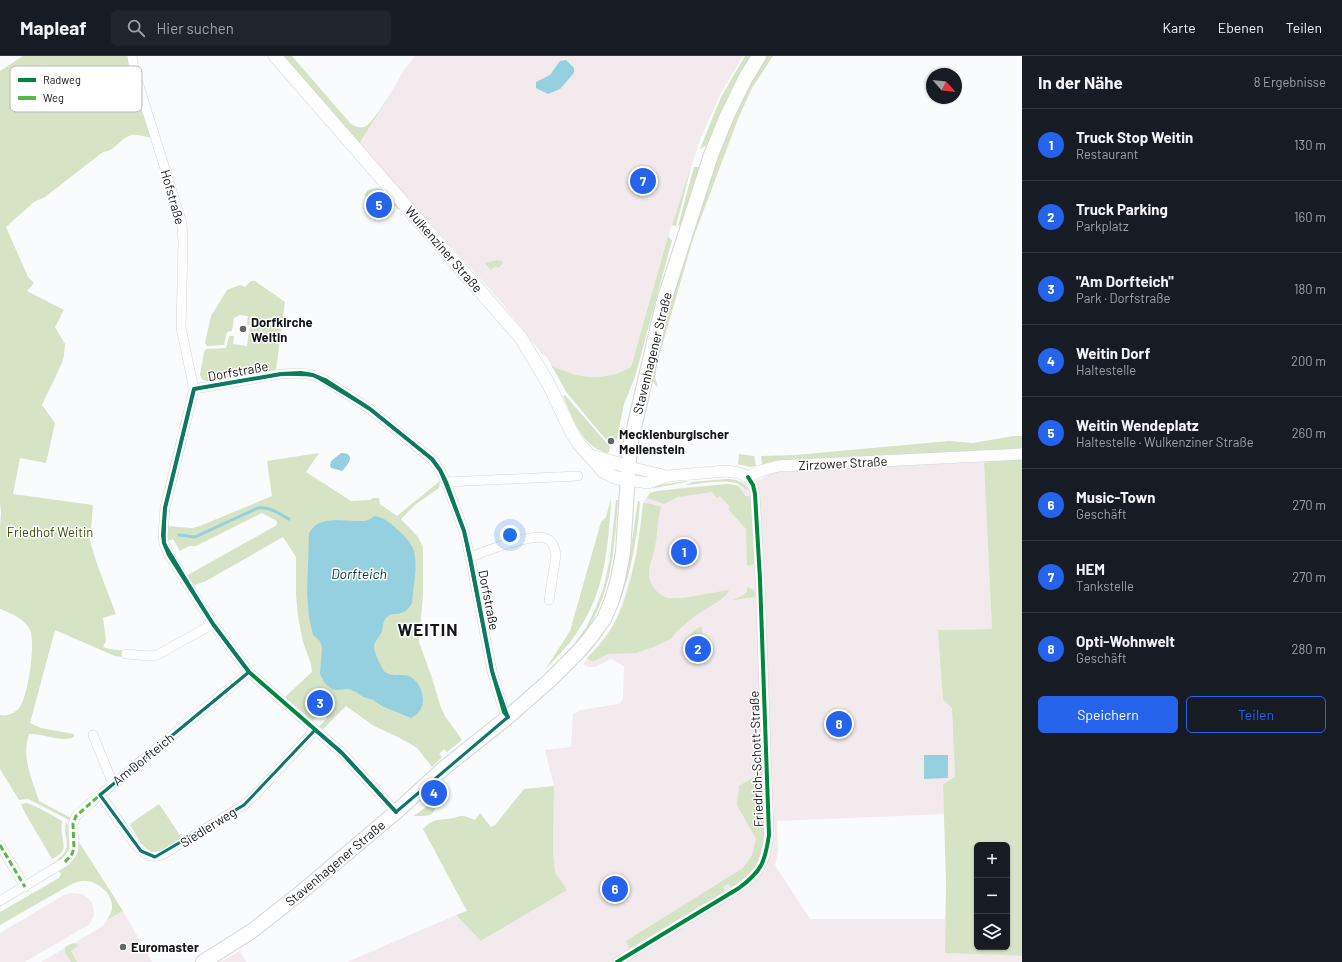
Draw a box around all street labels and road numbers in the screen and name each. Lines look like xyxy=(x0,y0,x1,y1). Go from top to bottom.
street label: Hofstraße xyxy=(158,168,188,226)
street label: Wulkenziner Straße xyxy=(402,202,486,296)
street label: Stavenhagener Straße xyxy=(629,290,675,416)
street label: Dorfstraße xyxy=(207,358,269,384)
street label: Zirzower Straße xyxy=(798,453,888,473)
street label: Dorfstraße xyxy=(475,569,503,631)
street label: Friedrich-Schott-Straße xyxy=(746,690,766,828)
street label: Am Dorfteich xyxy=(109,729,177,789)
street label: Siedlerweg xyxy=(177,804,239,850)
street label: Stavenhagener Straße xyxy=(282,817,388,909)

